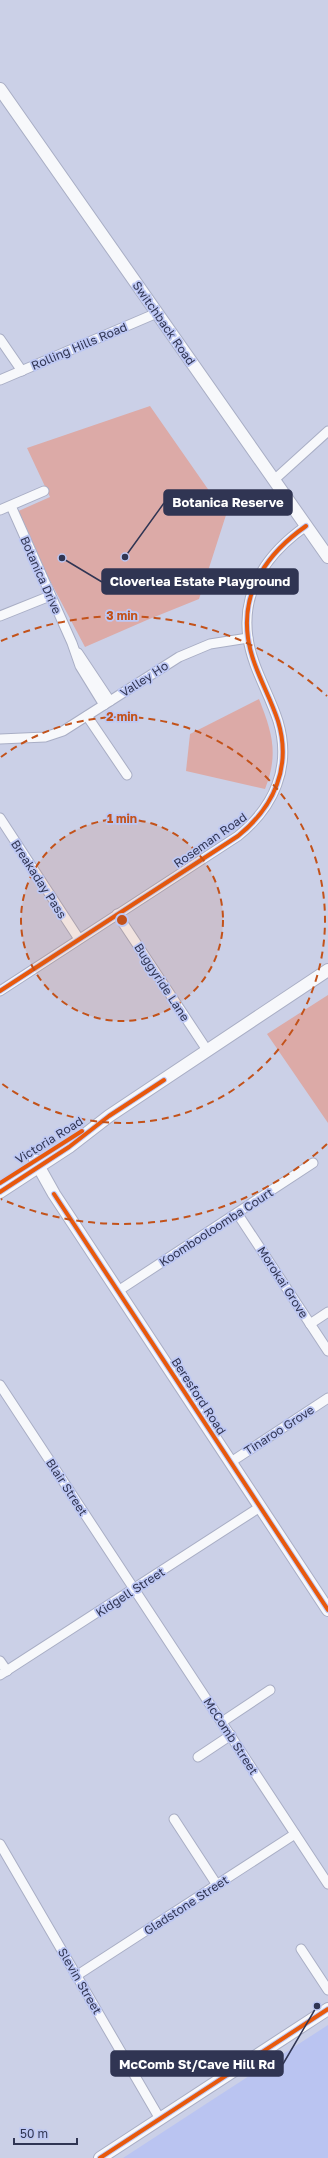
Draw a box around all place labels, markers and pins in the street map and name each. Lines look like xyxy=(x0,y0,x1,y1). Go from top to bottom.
callout: Botanica Reserve xyxy=(164,490,292,515)
callout: Cloverlea Estate Playground xyxy=(102,569,298,594)
centre of rings xyxy=(115,913,129,927)
callout: McComb St/Cave Hill Rd xyxy=(111,2051,283,2076)

